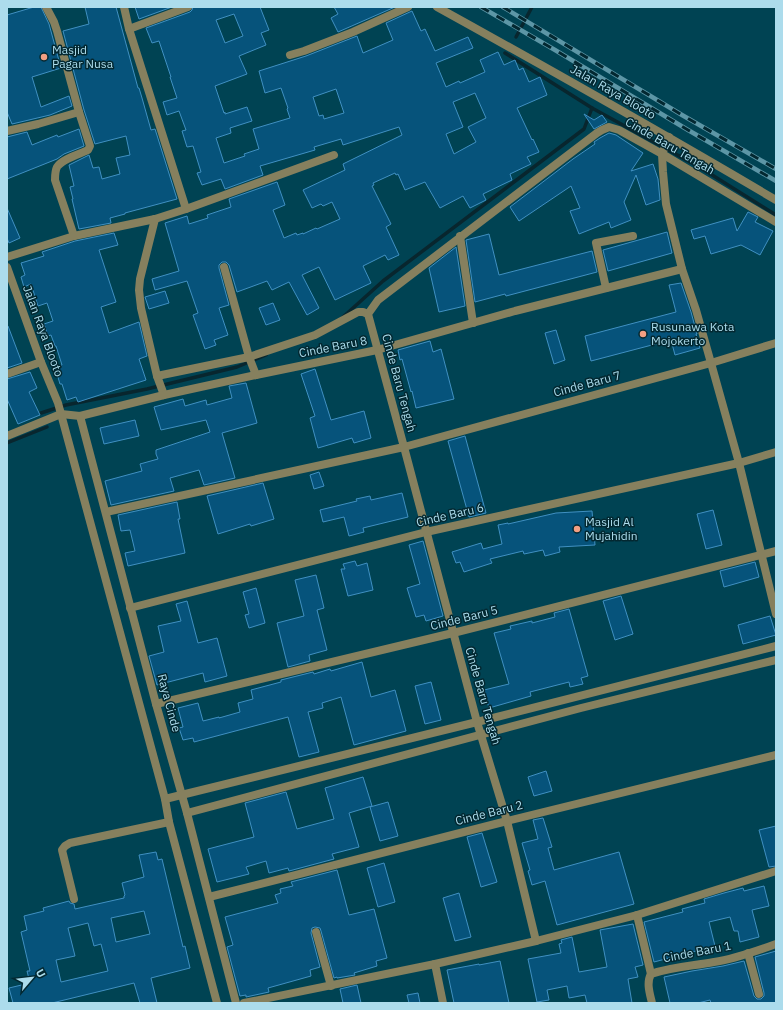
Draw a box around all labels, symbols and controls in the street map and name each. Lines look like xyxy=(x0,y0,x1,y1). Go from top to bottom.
place label: Masjid Pagar Nusa xyxy=(52,42,114,71)
marker: Masjid Pagar Nusa xyxy=(39,52,49,62)
street label: Jalan Raya Blooto xyxy=(568,61,659,122)
street label: Cinde Baru Tengah xyxy=(623,114,718,177)
street label: Jalan Raya Blooto xyxy=(20,283,67,379)
place label: Rusunawa Kota Mojokerto xyxy=(651,319,735,348)
marker: Rusunawa Kota Mojokerto xyxy=(638,329,648,339)
street label: Cinde Baru Tengah xyxy=(379,332,420,434)
street label: Cinde Baru 8 xyxy=(298,333,368,360)
street label: Cinde Baru 7 xyxy=(552,367,622,400)
street label: Cinde Baru 6 xyxy=(415,499,485,530)
place label: Masjid Al Mujahidin xyxy=(585,514,638,543)
marker: Masjid Al Mujahidin xyxy=(572,524,582,534)
street label: Cinde Baru 5 xyxy=(429,602,499,633)
street label: Cinde Baru Tengah xyxy=(462,645,505,746)
street label: Raya Cinde xyxy=(155,672,185,734)
street label: Cinde Baru 2 xyxy=(454,797,524,828)
street label: Cinde Baru 1 xyxy=(662,938,732,965)
north arrow xyxy=(12,958,52,998)
text: U xyxy=(33,967,49,980)

